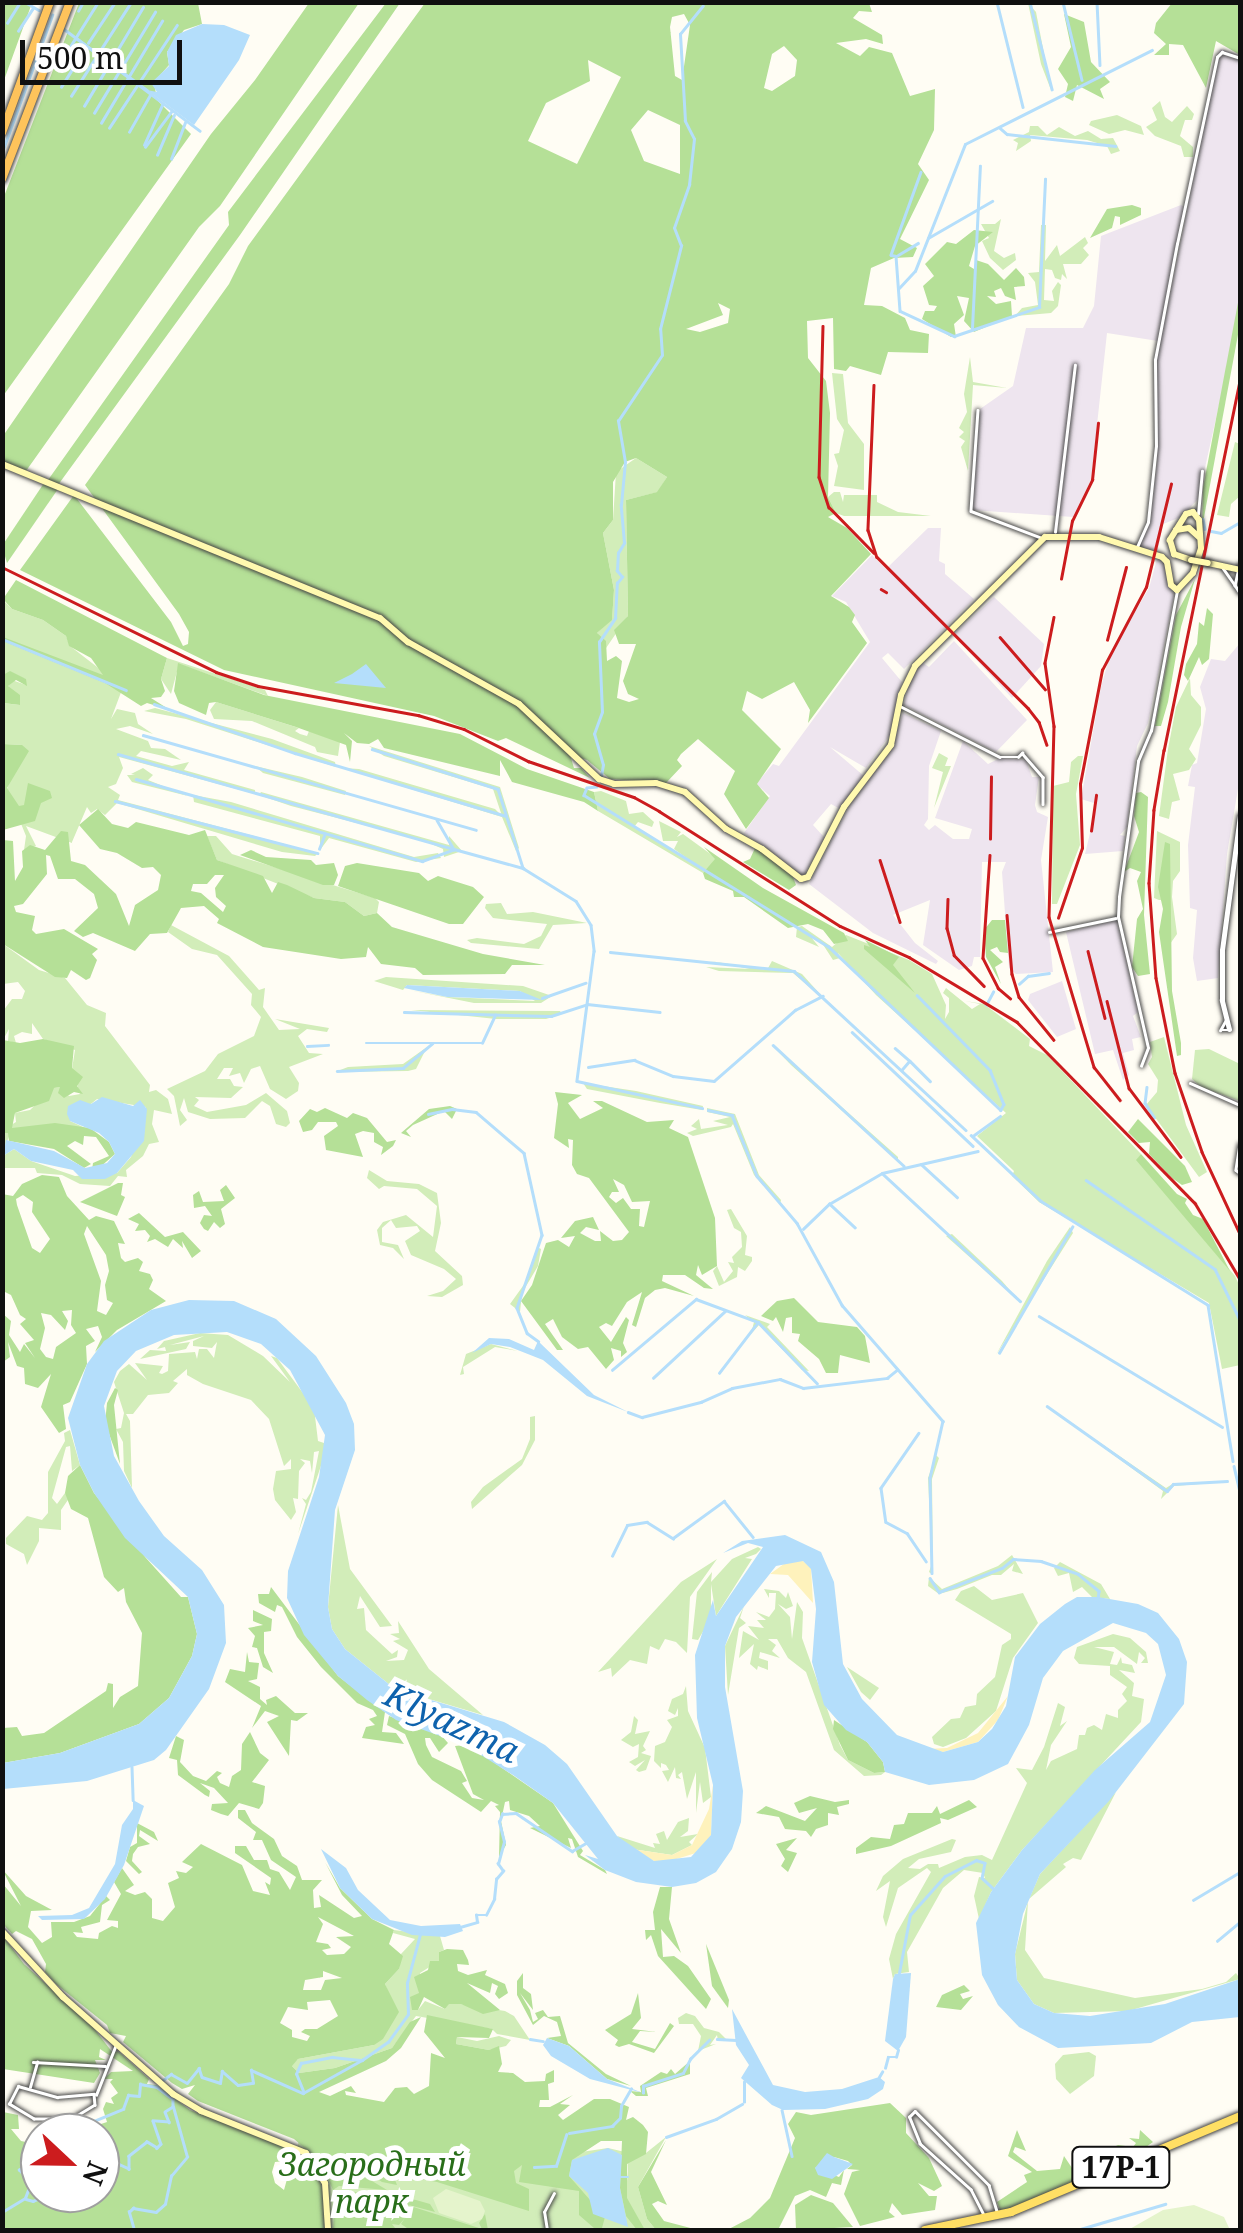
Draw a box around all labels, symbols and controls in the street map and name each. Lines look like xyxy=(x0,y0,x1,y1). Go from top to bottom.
scale bar xyxy=(25,20,188,82)
text: 500 m xyxy=(37,37,123,78)
water label: Klyazma xyxy=(378,1673,526,1771)
north arrow xyxy=(20,2113,120,2213)
road number: 17Р-1 xyxy=(1071,2142,1171,2192)
park label: Загородный парк xyxy=(278,2146,466,2221)
text: N xyxy=(74,2156,118,2191)

